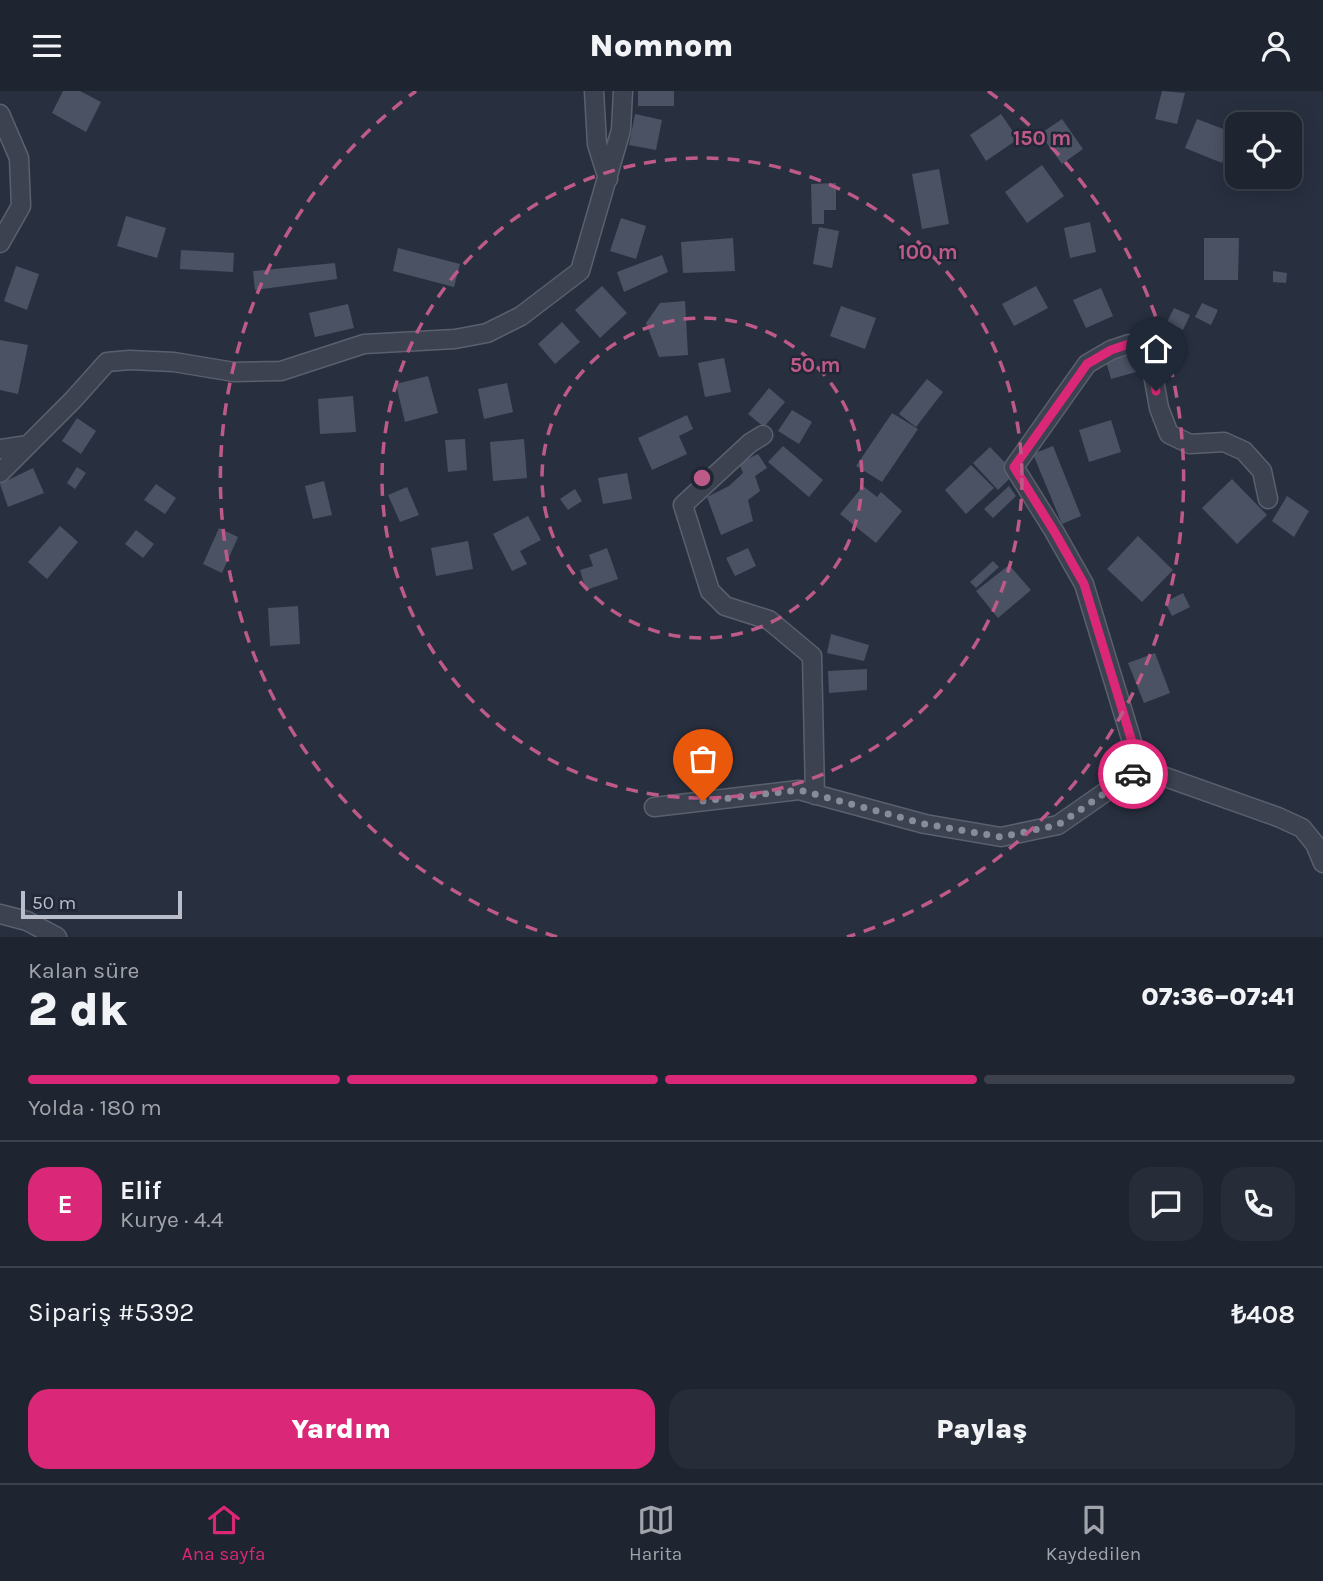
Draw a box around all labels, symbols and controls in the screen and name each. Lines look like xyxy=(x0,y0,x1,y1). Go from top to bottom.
icon: menu xyxy=(28,27,66,65)
text: Nomnom xyxy=(590,27,733,64)
icon: person xyxy=(1257,27,1295,65)
map controls xyxy=(1225,112,1302,189)
button: locate xyxy=(1225,112,1302,189)
text: 150 m xyxy=(1013,126,1071,150)
text: 100 m xyxy=(898,240,958,264)
pin xyxy=(1126,319,1186,391)
icon: home xyxy=(1137,330,1175,368)
text: 50 m xyxy=(790,353,840,377)
centre of rings xyxy=(690,466,714,490)
pin xyxy=(673,729,733,801)
courier xyxy=(1098,739,1168,809)
icon: bag xyxy=(684,740,722,778)
icon: car xyxy=(1114,755,1152,793)
scale bar xyxy=(21,888,182,920)
text: 50 m xyxy=(32,892,76,914)
text: Kalan süre xyxy=(28,957,139,984)
text: 07:36–07:41 xyxy=(1141,981,1295,1012)
text: 2 dk xyxy=(28,983,127,1037)
text: Yolda · 180 m xyxy=(28,1094,162,1121)
button: chat xyxy=(1129,1167,1203,1241)
button: phone xyxy=(1221,1167,1295,1241)
text: Elif xyxy=(120,1175,161,1206)
text: E xyxy=(57,1189,73,1220)
text: Kurye · 4.4 xyxy=(120,1206,224,1233)
text: Sipariş #5392 xyxy=(28,1297,194,1328)
text: ₺408 xyxy=(1231,1299,1295,1330)
button: Yardım xyxy=(28,1389,655,1469)
button: Paylaş xyxy=(669,1389,1295,1469)
tab: Ana sayfa xyxy=(182,1501,265,1565)
tab: Harita xyxy=(629,1501,682,1565)
tab: Kaydedilen xyxy=(1046,1501,1141,1565)

